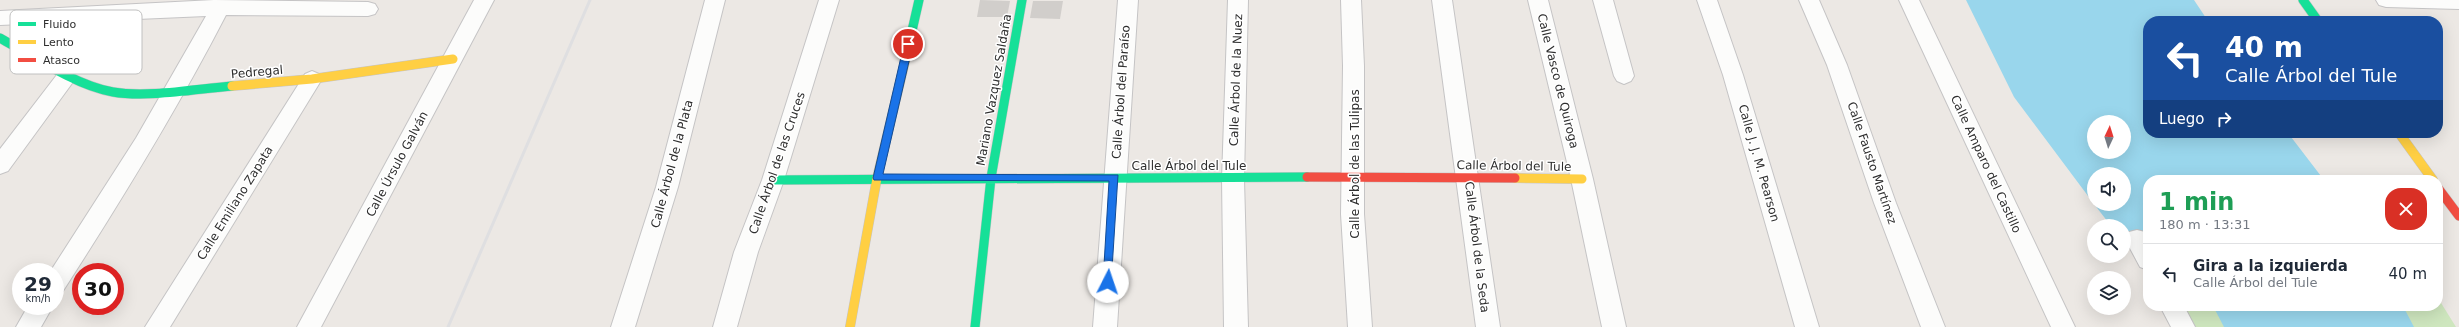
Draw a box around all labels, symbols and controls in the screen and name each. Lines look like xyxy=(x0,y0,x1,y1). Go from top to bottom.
legend xyxy=(10,10,142,74)
street label: Calle Vasco de Quiroga xyxy=(1534,12,1582,150)
street label: Mariano Vazquez Saldaña xyxy=(974,13,1014,167)
street label: Calle Árbol de la Nuez xyxy=(1226,14,1245,146)
text: Fluido xyxy=(43,18,76,31)
street label: Calle Árbol del Paraíso xyxy=(1108,24,1133,159)
pin xyxy=(891,27,925,61)
text: 40 m xyxy=(2225,31,2303,64)
icon: left xyxy=(2159,32,2211,84)
icon: arrive xyxy=(897,33,919,55)
text: Lento xyxy=(43,36,74,49)
text: Atasco xyxy=(43,54,80,67)
street label: Pedregal xyxy=(230,63,284,81)
text: Calle Árbol del Tule xyxy=(2225,65,2397,86)
street label: Calle Árbol de las Tulipas xyxy=(1347,89,1362,239)
street label: Calle Árbol de las Cruces xyxy=(745,90,808,236)
street label: Calle Amparo del Castillo xyxy=(1948,93,2024,235)
street label: Calle Árbol de la Plata xyxy=(647,98,696,230)
street label: Calle Fausto Martínez xyxy=(1844,100,1900,226)
street label: Calle J. J. M. Pearson xyxy=(1736,103,1782,223)
street label: Calle Úrsulo Galván xyxy=(362,108,431,219)
icon: right xyxy=(2213,108,2235,130)
text: Luego xyxy=(2159,110,2205,128)
north arrow xyxy=(2087,115,2131,159)
map controls xyxy=(2087,115,2131,315)
street label: Calle Emiliano Zapata xyxy=(194,143,276,263)
street label: Calle Árbol del Tule xyxy=(1456,157,1572,174)
street label: Calle Árbol del Tule xyxy=(1132,158,1246,173)
button: sound xyxy=(2087,167,2131,211)
street label: Calle Árbol de la Seda xyxy=(1462,180,1493,313)
text: 1 min xyxy=(2159,188,2234,216)
button: close xyxy=(2385,188,2427,230)
text: 180 m · 13:31 xyxy=(2159,217,2250,232)
button: search xyxy=(2087,219,2131,263)
text: Gira a la izquierda xyxy=(2193,257,2348,275)
position arrow xyxy=(1087,261,1129,303)
speed limit sign: 30 xyxy=(72,263,124,315)
icon: left xyxy=(2159,263,2181,285)
text: 40 m xyxy=(2389,265,2427,283)
button: layers xyxy=(2087,271,2131,315)
text: 29 xyxy=(24,272,52,296)
text: Calle Árbol del Tule xyxy=(2193,275,2317,290)
text: km/h xyxy=(25,293,51,304)

